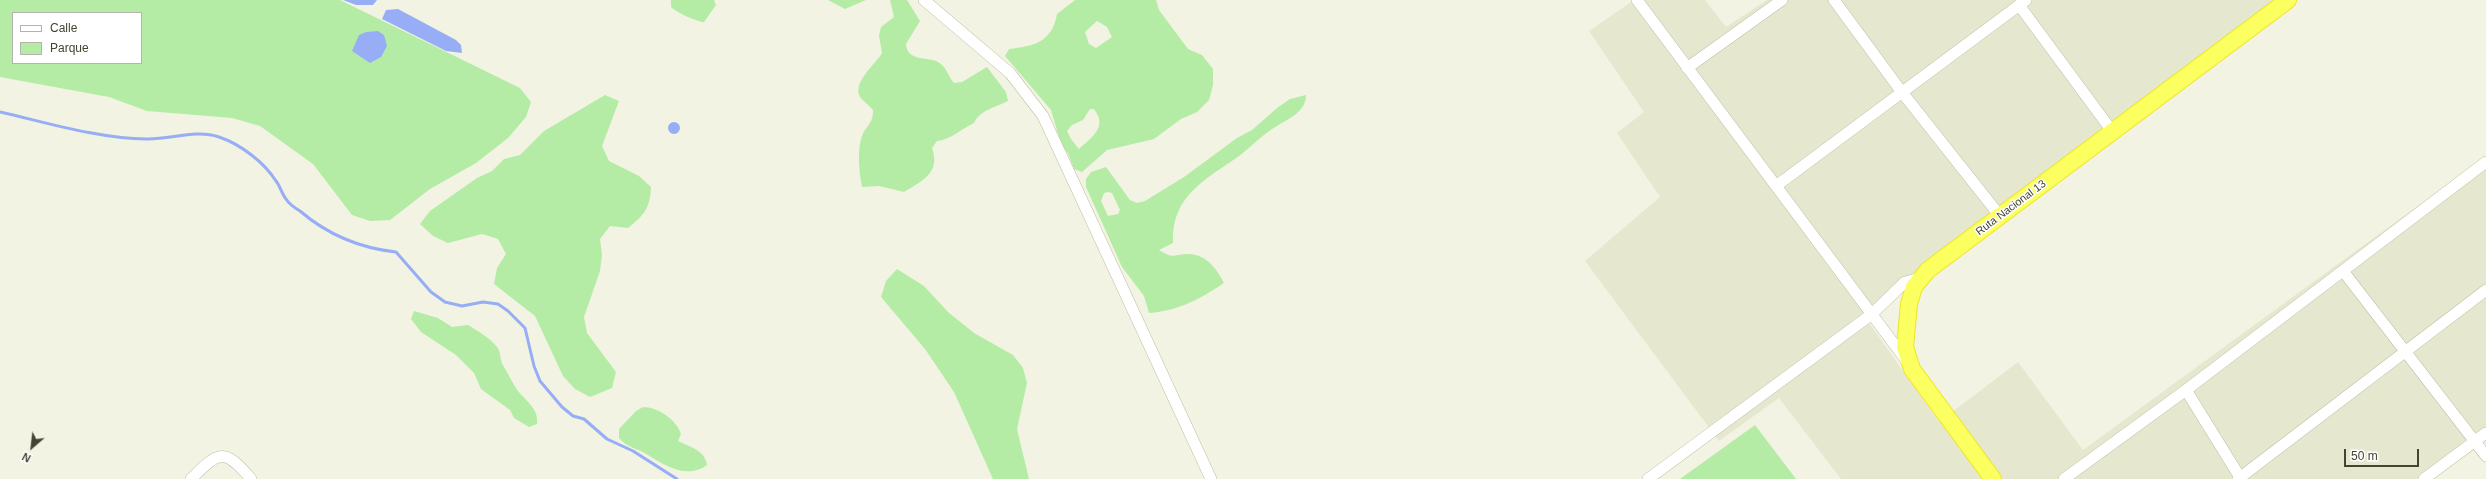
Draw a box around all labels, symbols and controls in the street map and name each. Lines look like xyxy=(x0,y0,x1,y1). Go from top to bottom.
legend xyxy=(12,12,142,64)
text: Calle xyxy=(50,21,77,35)
text: Parque xyxy=(50,41,89,55)
street label: Ruta Nacional 13 xyxy=(1973,177,2049,239)
north arrow xyxy=(12,427,52,467)
scale bar xyxy=(2346,441,2421,467)
text: 50 m xyxy=(2351,449,2378,463)
text: N xyxy=(20,450,33,465)

